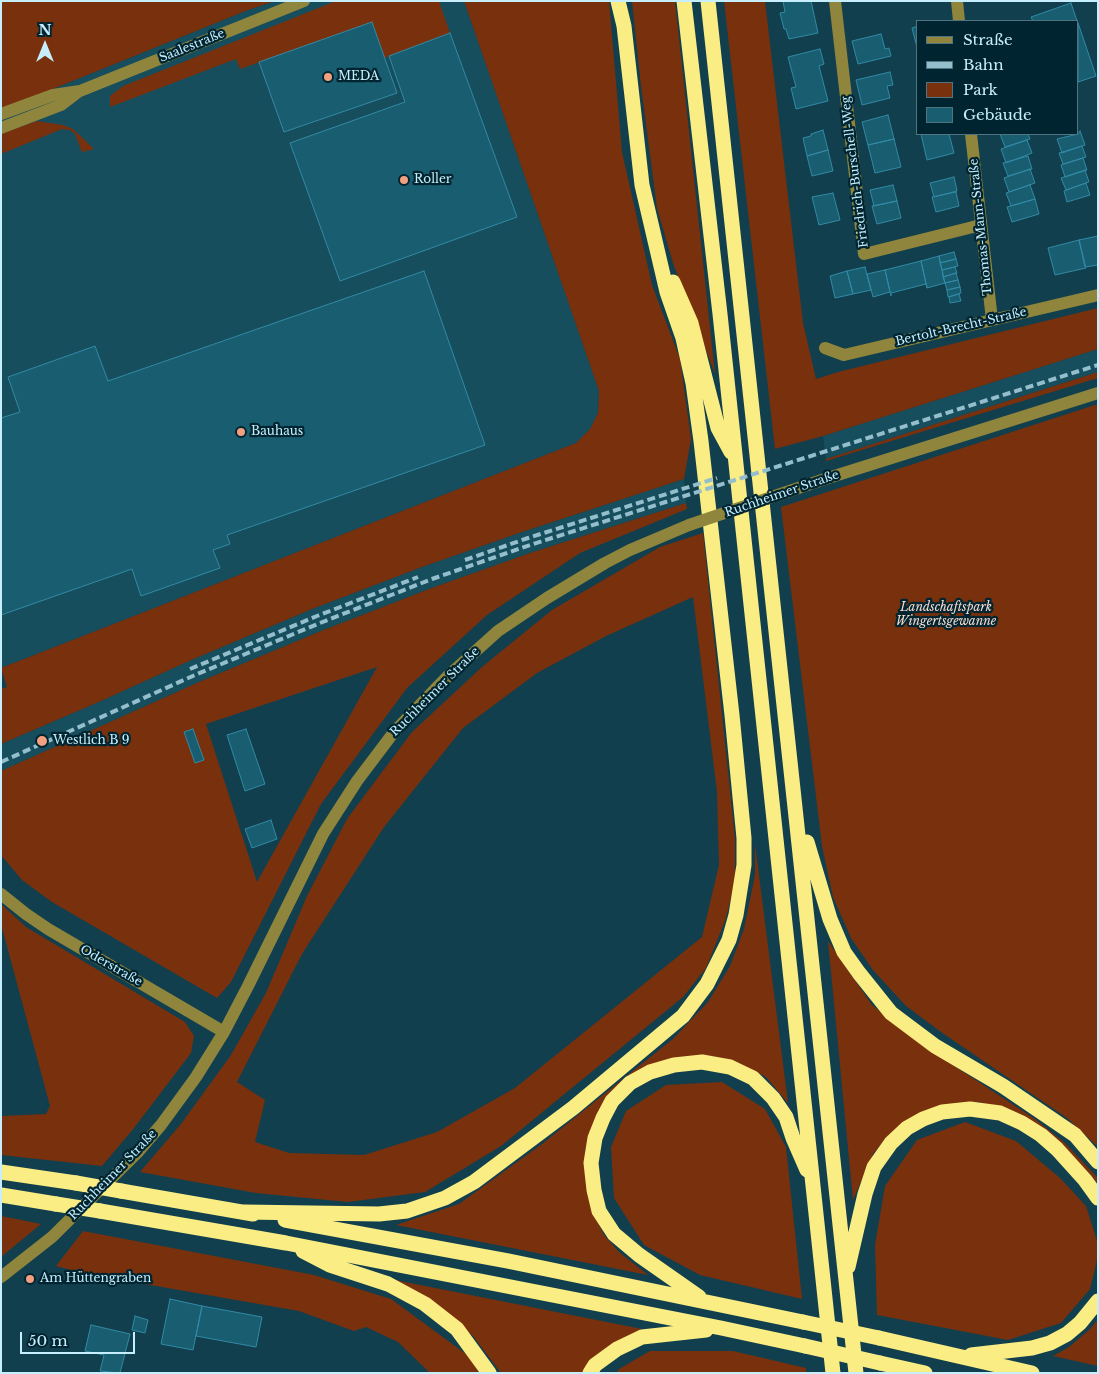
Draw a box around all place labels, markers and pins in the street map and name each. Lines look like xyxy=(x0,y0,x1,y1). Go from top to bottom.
place label: MEDA xyxy=(338,70,379,84)
marker: MEDA xyxy=(322,71,334,83)
place label: Roller xyxy=(414,173,452,187)
marker: Roller xyxy=(398,174,410,186)
place label: Bauhaus xyxy=(251,425,303,439)
marker: Bauhaus xyxy=(235,426,247,438)
marker: Westlich B 9 xyxy=(35,734,49,748)
place label: Westlich B 9 xyxy=(53,734,130,748)
place label: Am Hüttengraben xyxy=(40,1272,151,1286)
marker: Am Hüttengraben xyxy=(24,1273,36,1285)

